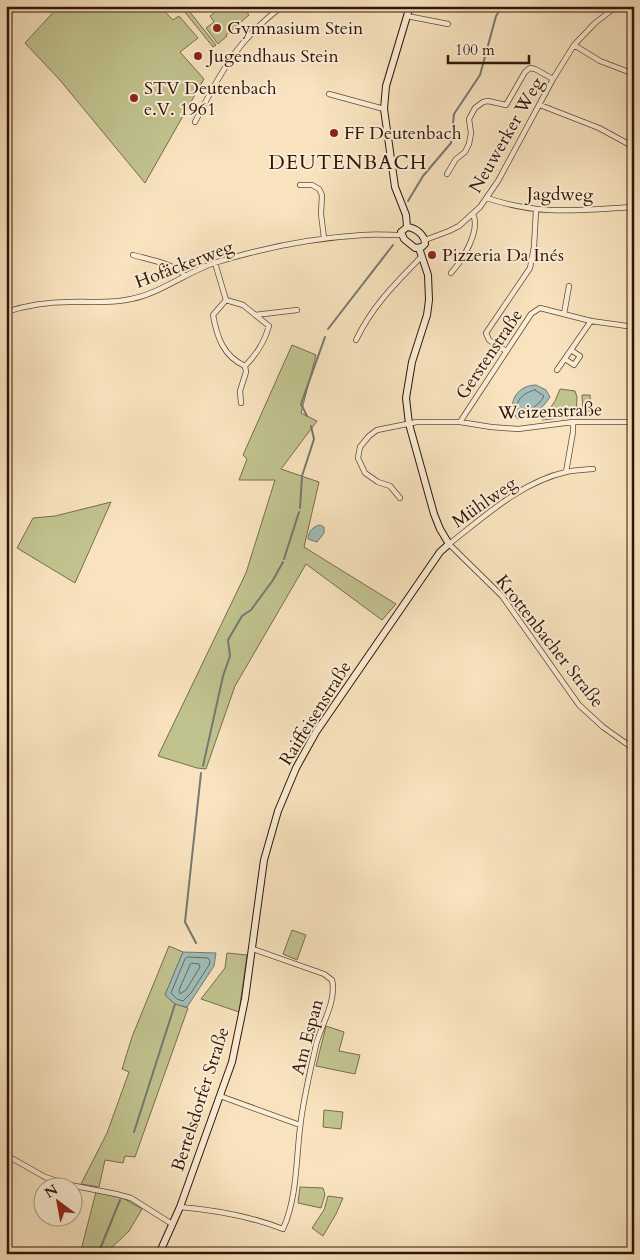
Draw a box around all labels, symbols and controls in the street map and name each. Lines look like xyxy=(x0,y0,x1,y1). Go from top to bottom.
place label: Gymnasium Stein xyxy=(227,16,364,41)
marker: Gymnasium Stein xyxy=(211,22,223,34)
scale bar xyxy=(448,32,529,64)
text: 100 m xyxy=(455,40,495,60)
place label: Jugendhaus Stein xyxy=(205,44,339,69)
marker: Jugendhaus Stein xyxy=(192,50,204,62)
street label: Neuwerker Weg xyxy=(463,72,550,198)
place label: STV Deutenbach e.V. 1961 xyxy=(144,76,277,122)
marker: STV Deutenbach e.V. 1961 xyxy=(128,92,140,104)
place label: FF Deutenbach xyxy=(344,121,462,146)
marker: FF Deutenbach xyxy=(328,127,340,139)
district label: DEUTENBACH xyxy=(269,149,427,176)
street label: Jagdweg xyxy=(524,181,594,208)
street label: Hofäckerweg xyxy=(131,234,238,295)
place label: Pizzeria Da Inés xyxy=(442,243,564,268)
marker: Pizzeria Da Inés xyxy=(426,249,438,261)
street label: Gerstenstraße xyxy=(450,304,529,404)
street label: Weizenstraße xyxy=(496,397,603,426)
street label: Mühlweg xyxy=(447,470,522,534)
street label: Krottenbacher Straße xyxy=(490,570,609,713)
street label: Raiffeisenstraße xyxy=(273,656,357,770)
street label: Am Espan xyxy=(285,996,330,1078)
street label: Bertelsdorfer Straße xyxy=(165,1024,236,1174)
north arrow xyxy=(32,1178,82,1228)
text: N xyxy=(41,1180,62,1203)

